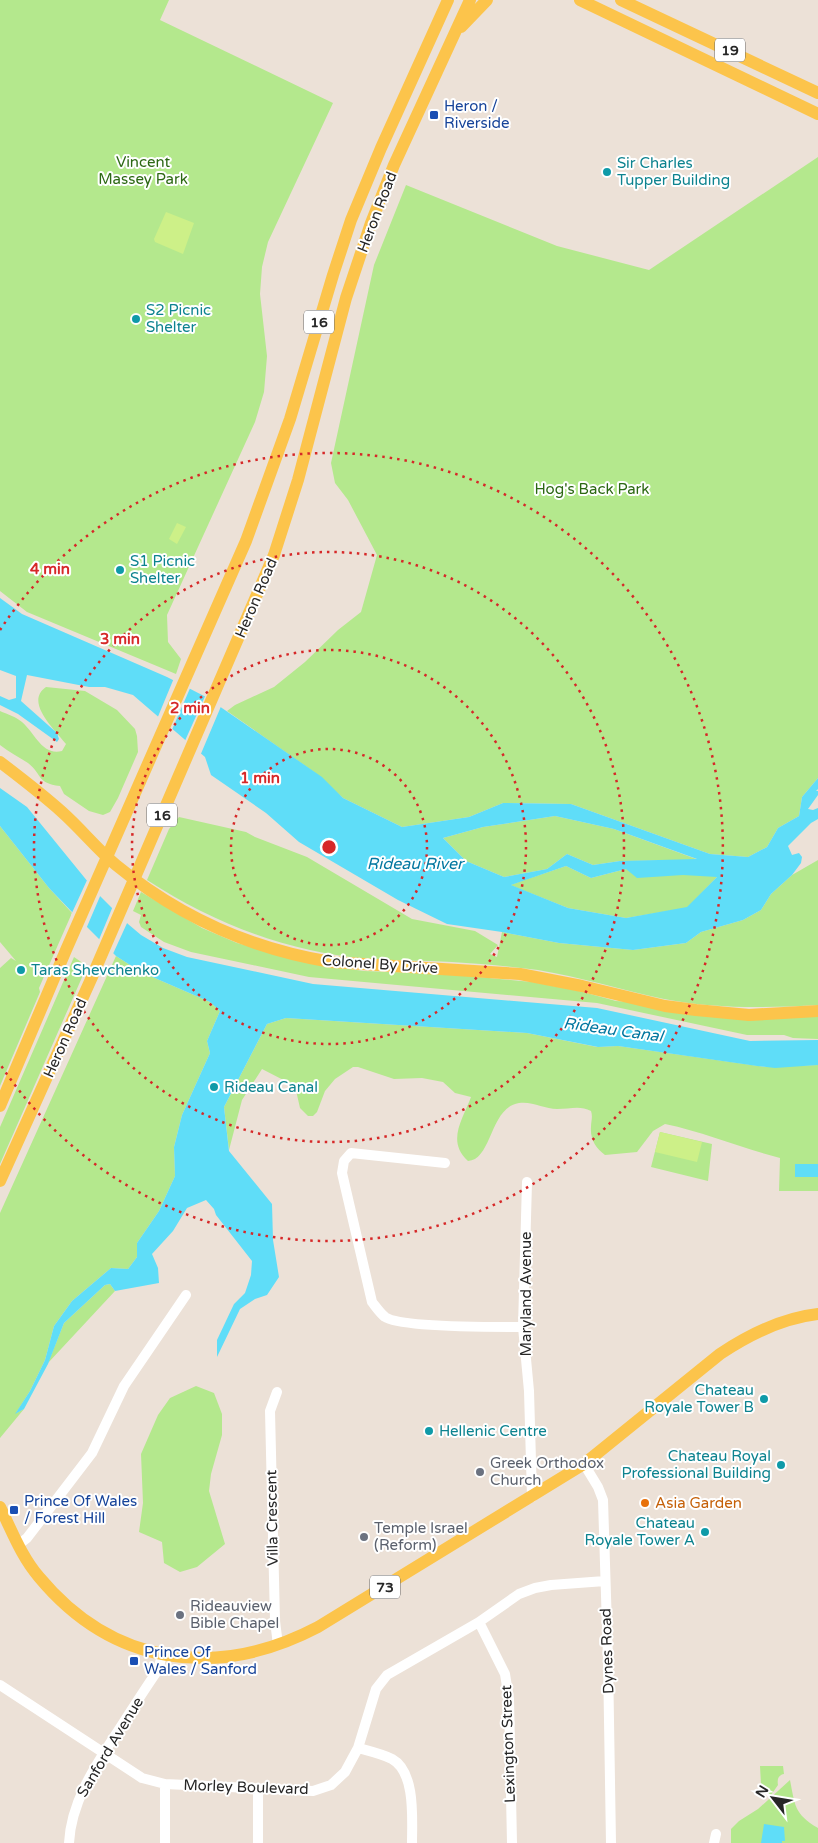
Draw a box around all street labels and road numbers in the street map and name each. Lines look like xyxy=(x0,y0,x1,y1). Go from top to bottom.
road number: 19 xyxy=(715,38,745,62)
street label: Heron Road xyxy=(353,169,401,255)
road number: 16 xyxy=(304,311,334,334)
street label: Heron Road xyxy=(231,555,281,641)
road number: 16 xyxy=(147,804,177,826)
street label: Colonel By Drive xyxy=(321,951,439,977)
street label: Heron Road xyxy=(39,996,91,1080)
street label: Maryland Avenue xyxy=(517,1231,535,1357)
street label: Villa Crescent xyxy=(262,1469,282,1566)
road number: 73 xyxy=(370,1575,400,1598)
street label: Dynes Road xyxy=(597,1608,617,1694)
street label: Lexington Street xyxy=(497,1684,519,1803)
street label: Sanford Avenue xyxy=(73,1694,147,1800)
street label: Morley Boulevard xyxy=(183,1776,309,1798)

